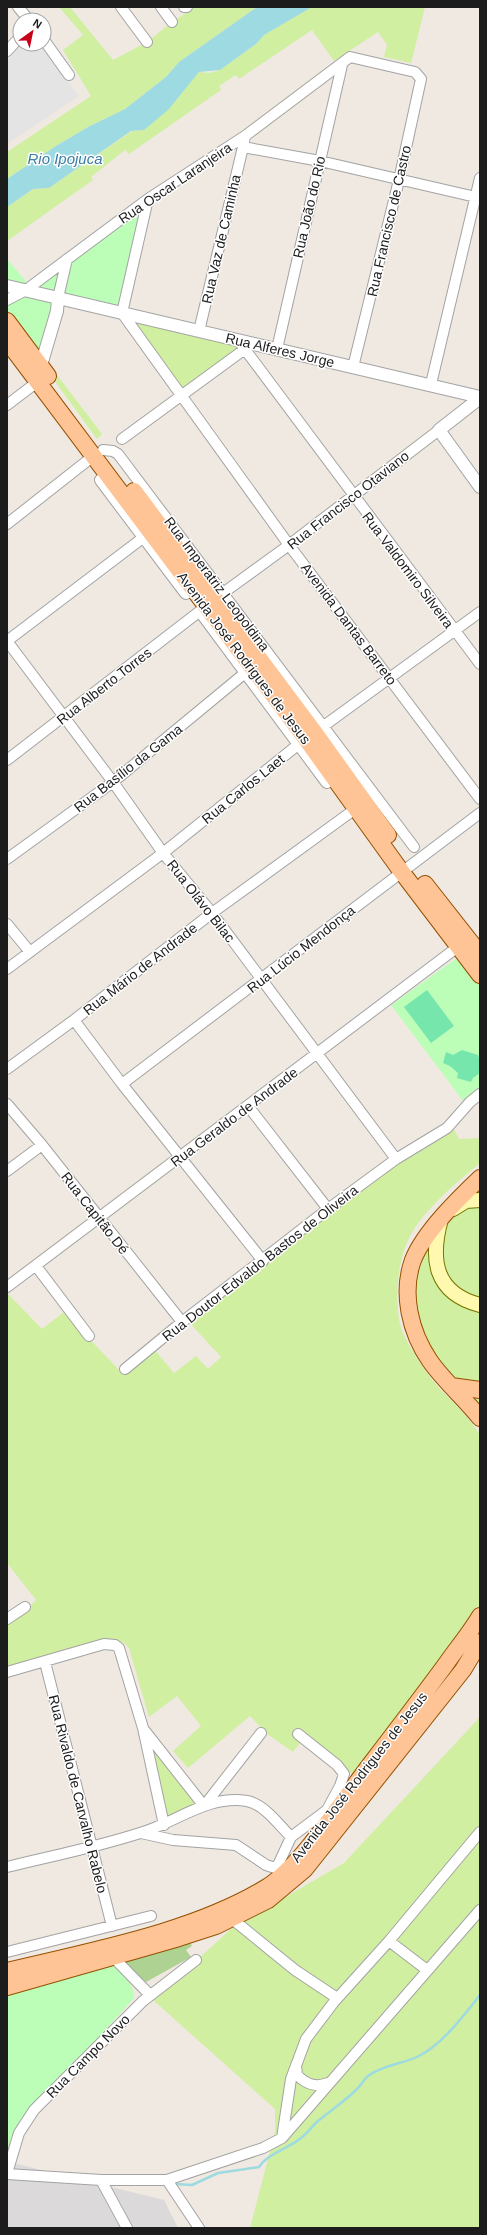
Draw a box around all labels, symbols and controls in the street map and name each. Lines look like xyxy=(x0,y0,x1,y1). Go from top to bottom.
north arrow xyxy=(12,12,52,52)
text: N xyxy=(31,16,44,31)
street label: Rua Oscar Laranjeira xyxy=(115,139,235,227)
street label: Rua Francisco de Castro xyxy=(364,144,414,298)
water label: Rio Ipojuca xyxy=(27,150,103,167)
street label: Rua João do Rio xyxy=(289,154,329,260)
street label: Rua Vaz de Caminha xyxy=(198,173,244,305)
street label: Rua Alferes Jorge xyxy=(224,330,336,370)
street label: Rua Francisco Otaviano xyxy=(284,447,412,553)
street label: Rua Valdomiro Silveira xyxy=(359,509,457,631)
street label: Rua Imperatriz Leopoldina xyxy=(161,514,273,655)
street label: Avenida Dantas Barreto xyxy=(298,560,400,688)
street label: Avenida José Rodrigues de Jesus xyxy=(174,569,314,747)
street label: Rua Alberto Torres xyxy=(53,644,155,728)
street label: Rua Basílio da Gama xyxy=(71,721,186,815)
street label: Rua Carlos Laet xyxy=(199,751,287,827)
street label: Rua Olávo Bilac xyxy=(164,857,238,945)
street label: Rua Lúcio Mendonça xyxy=(244,902,358,996)
street label: Rua Mário de Andrade xyxy=(80,919,200,1018)
street label: Rua Geraldo de Andrade xyxy=(167,1064,301,1170)
street label: Rua Capitão Dé xyxy=(58,1169,132,1257)
street label: Rua Doutor Edvaldo Bastos de Oliveira xyxy=(159,1182,361,1344)
street label: Avenida José Rodrigues de Jesus xyxy=(288,1689,430,1865)
street label: Rua Rivaldo de Carvalho Rabelo xyxy=(46,1693,110,1895)
street label: Rua Campo Novo xyxy=(43,2011,133,2101)

